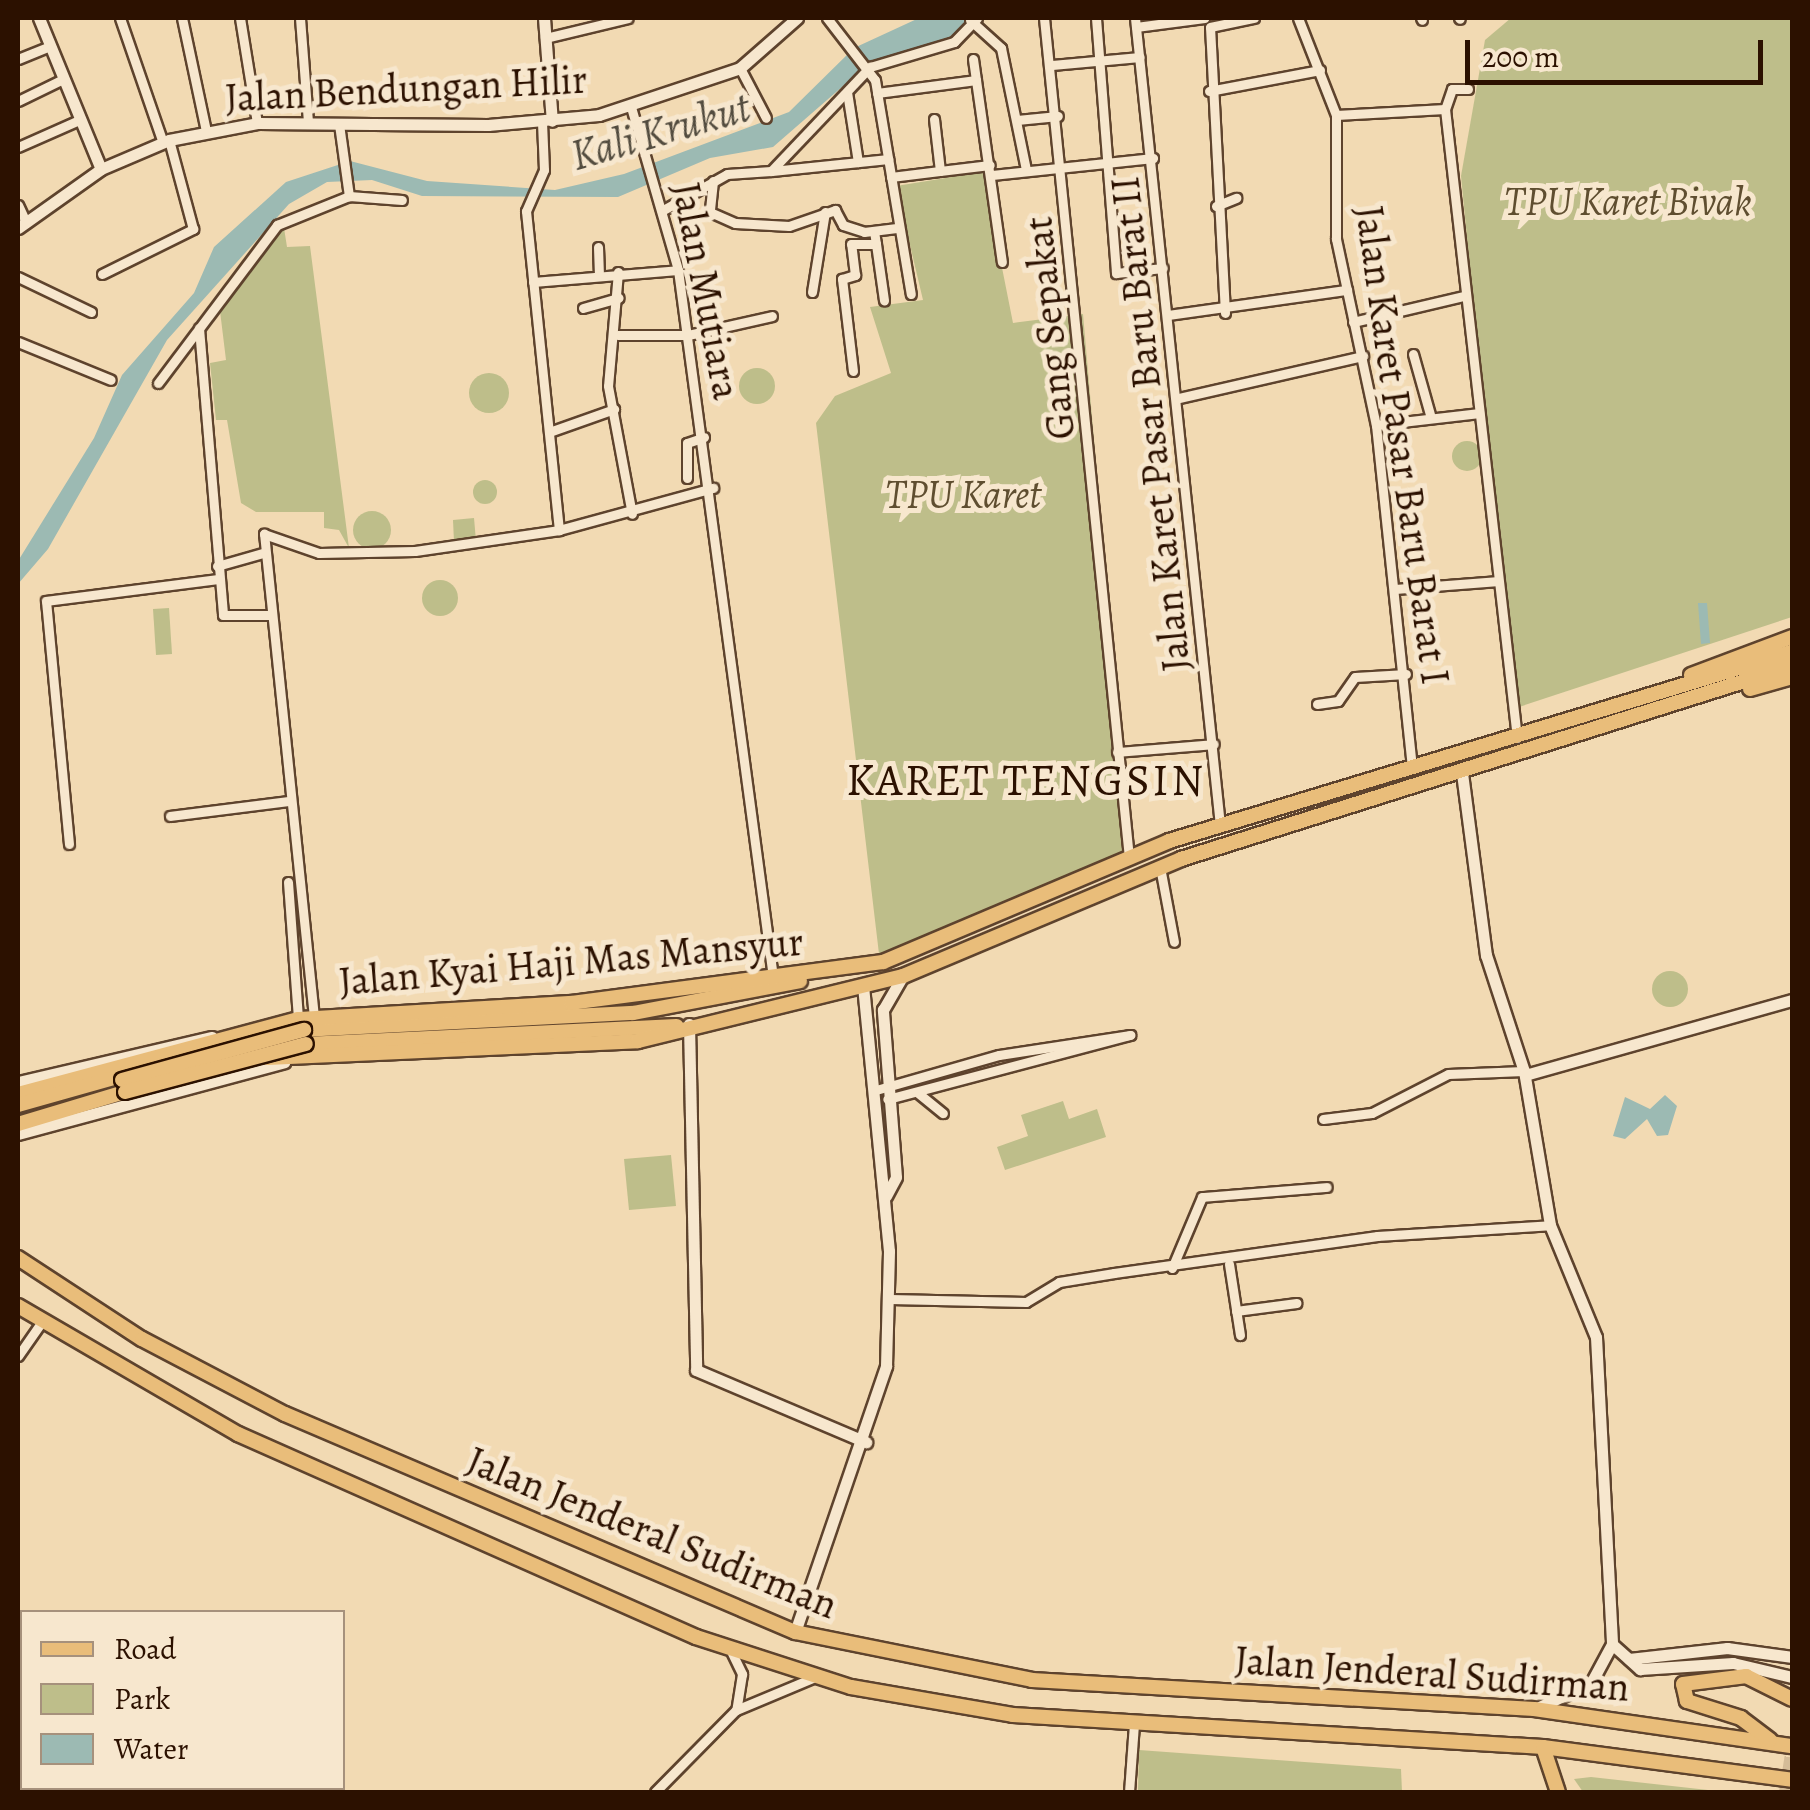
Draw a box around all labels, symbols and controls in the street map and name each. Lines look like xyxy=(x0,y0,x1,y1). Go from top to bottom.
scale bar xyxy=(1470,20,1768,82)
text: 200 m xyxy=(1482,37,1559,77)
street label: Jalan Bendungan Hilir xyxy=(224,56,588,122)
water label: Kali Krukut xyxy=(565,81,755,181)
street label: Jalan Karet Pasar Baru Barat II xyxy=(1101,174,1201,674)
street label: Jalan Mutiara xyxy=(661,178,751,404)
park label: TPU Karet Bivak xyxy=(1504,178,1752,226)
street label: Jalan Karet Pasar Baru Barat I xyxy=(1345,203,1459,687)
street label: Gang Sepakat xyxy=(1014,214,1086,442)
park label: TPU Karet xyxy=(885,471,1041,519)
district label: KARET TENGSIN xyxy=(846,754,1206,808)
street label: Jalan Kyai Haji Mas Mansyur xyxy=(337,918,805,1006)
street label: Jalan Jenderal Sudirman xyxy=(460,1437,844,1629)
legend xyxy=(20,1610,345,1790)
text: Road xyxy=(114,1629,176,1669)
street label: Jalan Jenderal Sudirman xyxy=(1233,1636,1631,1712)
text: Park xyxy=(114,1679,170,1719)
text: Water xyxy=(114,1729,188,1769)

